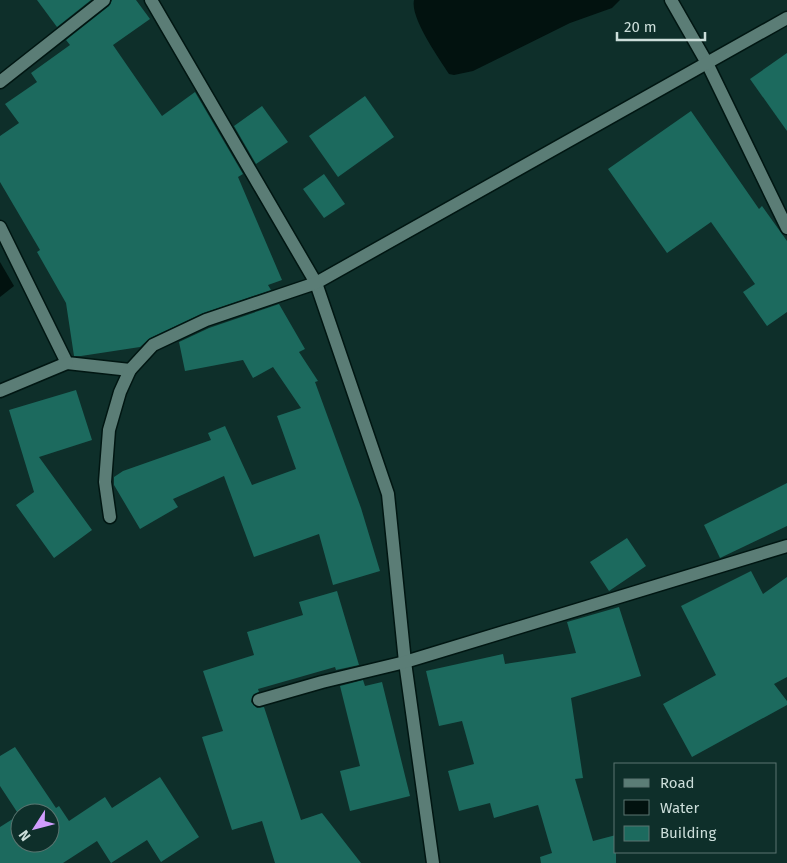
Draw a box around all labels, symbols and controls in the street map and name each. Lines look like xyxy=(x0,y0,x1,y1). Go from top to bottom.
scale bar xyxy=(617,10,704,42)
text: 20 m xyxy=(624,18,657,36)
legend xyxy=(614,763,777,853)
text: Road xyxy=(660,774,695,792)
text: Water xyxy=(660,799,699,817)
north arrow xyxy=(10,803,60,853)
text: Building xyxy=(660,824,716,842)
text: N xyxy=(15,827,34,844)

